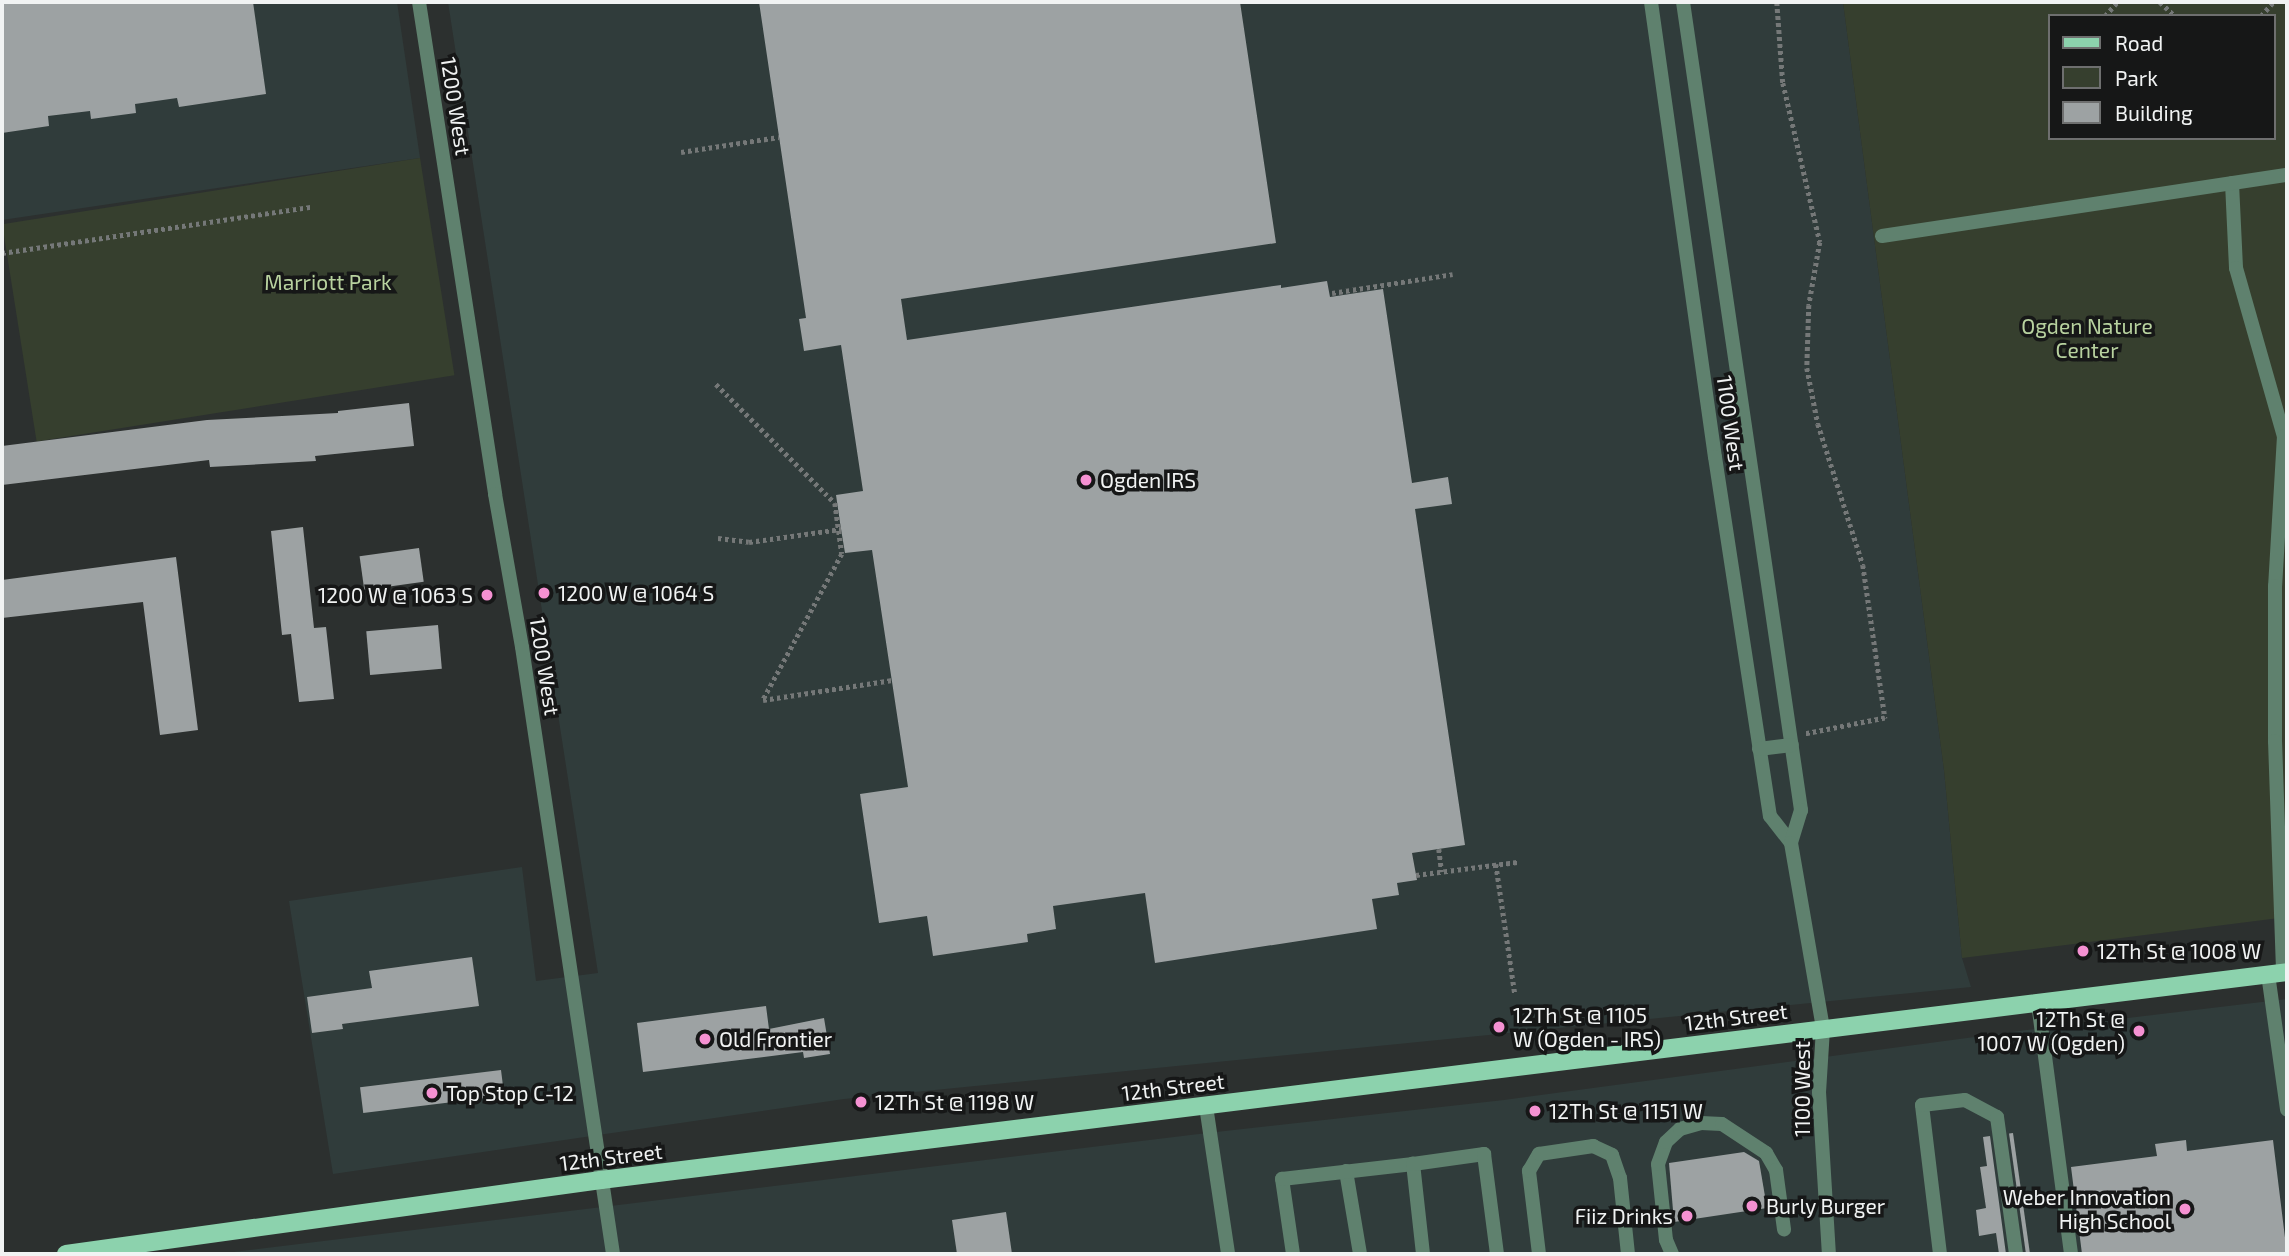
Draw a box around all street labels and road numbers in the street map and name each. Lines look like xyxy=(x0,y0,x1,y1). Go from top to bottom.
street label: 1200 West xyxy=(436,55,476,157)
street label: 1100 West xyxy=(1712,374,1750,472)
street label: 1200 West xyxy=(525,615,565,717)
street label: 12th Street xyxy=(1683,998,1789,1036)
street label: 1100 West xyxy=(1789,1041,1815,1137)
street label: 12th Street xyxy=(1120,1068,1226,1106)
street label: 12th Street xyxy=(558,1138,664,1176)

